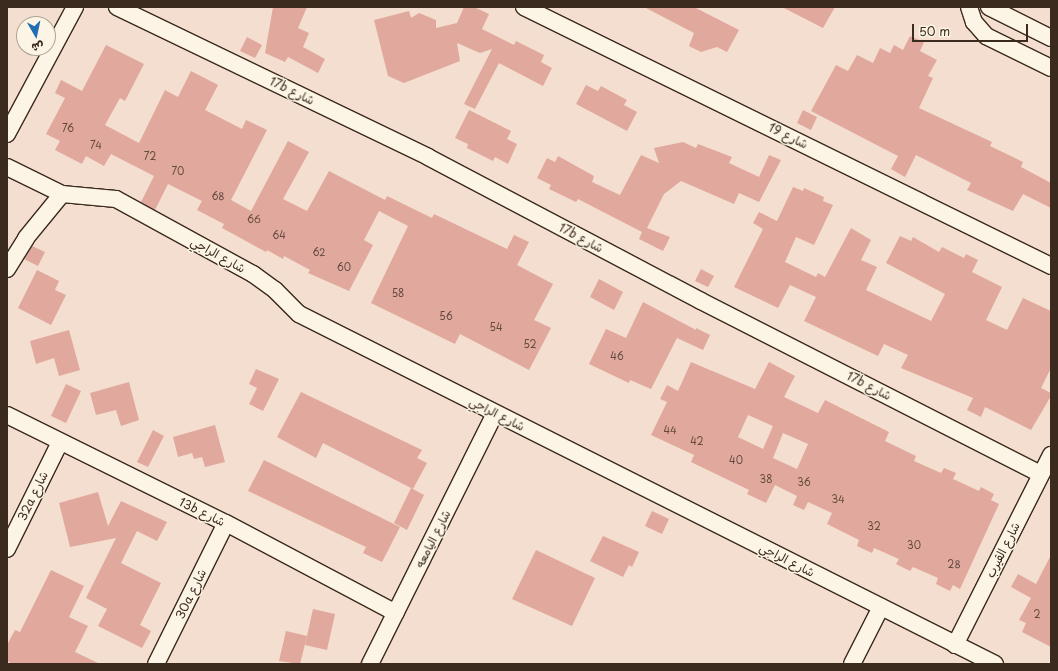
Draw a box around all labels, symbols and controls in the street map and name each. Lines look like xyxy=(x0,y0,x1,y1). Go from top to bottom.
north arrow xyxy=(16,16,56,56)
scale bar xyxy=(914,16,1030,42)
text: 50 m xyxy=(919,22,950,40)
text: ش xyxy=(30,38,45,57)
street label: 17b شارع xyxy=(267,74,317,108)
street label: شارع 19 xyxy=(766,120,810,152)
house number: 76 xyxy=(62,122,74,134)
house number: 74 xyxy=(90,139,102,151)
house number: 72 xyxy=(144,150,156,162)
house number: 70 xyxy=(172,165,184,177)
house number: 68 xyxy=(211,190,225,202)
house number: 66 xyxy=(247,213,261,225)
street label: 17b شارع xyxy=(556,220,606,256)
house number: 64 xyxy=(272,229,286,241)
street label: شارع الراجي xyxy=(188,234,248,276)
house number: 62 xyxy=(312,246,326,258)
house number: 60 xyxy=(337,261,351,273)
house number: 58 xyxy=(392,287,404,299)
house number: 56 xyxy=(439,310,453,322)
house number: 54 xyxy=(489,321,503,333)
house number: 52 xyxy=(523,338,537,350)
house number: 46 xyxy=(610,350,624,362)
street label: 17b شارع xyxy=(844,369,894,403)
street label: شارع الراجي xyxy=(467,394,527,434)
house number: 44 xyxy=(663,424,677,436)
house number: 42 xyxy=(690,435,704,447)
house number: 40 xyxy=(729,454,743,466)
street label: 32a شارع xyxy=(15,469,51,523)
house number: 38 xyxy=(760,473,772,485)
house number: 36 xyxy=(797,476,811,488)
house number: 34 xyxy=(831,493,845,505)
street label: 13b شارع xyxy=(176,495,228,529)
street label: شارع اليامعه xyxy=(412,508,454,570)
house number: 32 xyxy=(867,520,881,532)
street label: شارع القيرب xyxy=(983,520,1023,580)
house number: 30 xyxy=(907,539,921,551)
street label: شارع الراجي xyxy=(757,540,817,580)
house number: 28 xyxy=(947,558,961,570)
street label: 30a شارع xyxy=(173,567,209,621)
house number: 2 xyxy=(1033,608,1041,620)

